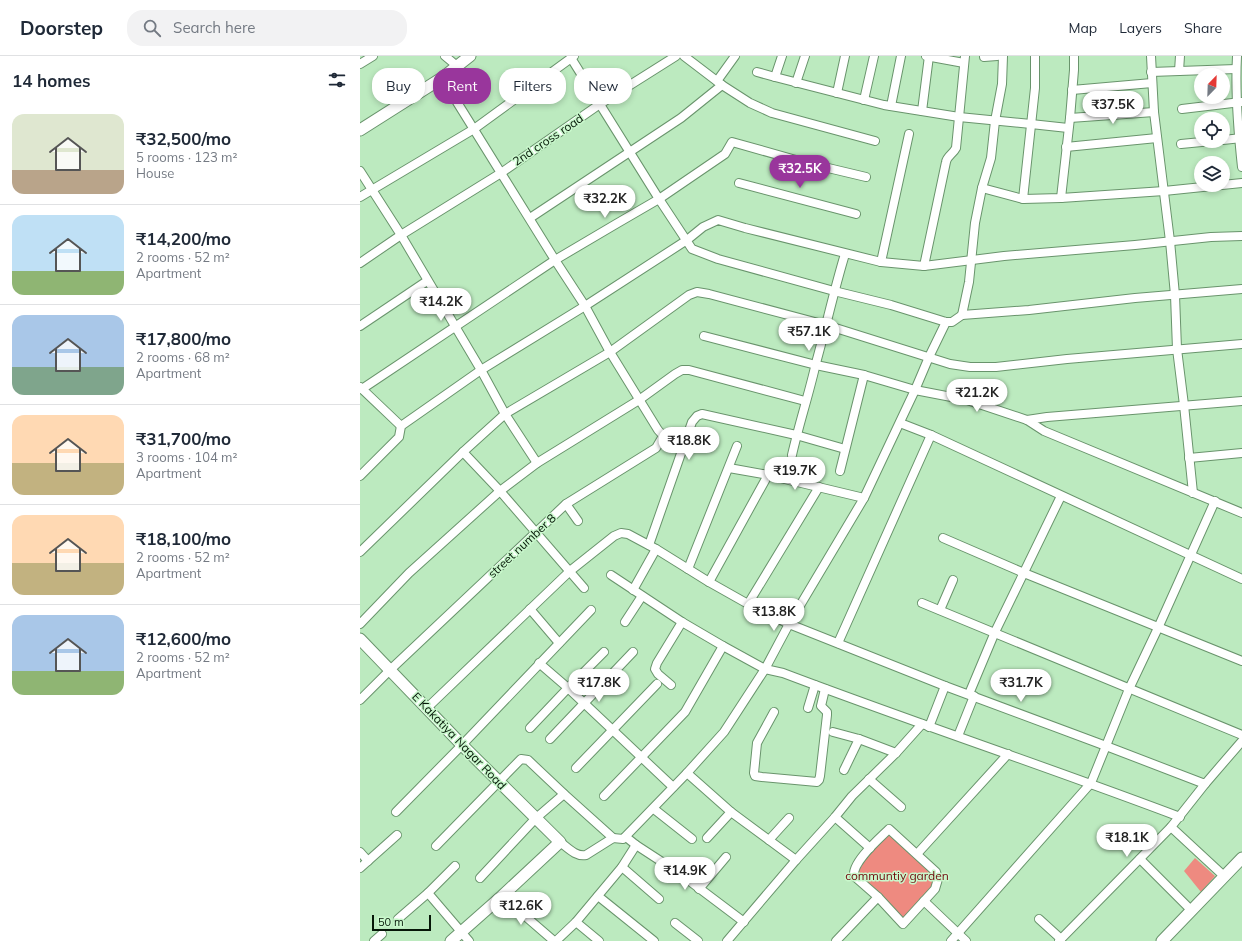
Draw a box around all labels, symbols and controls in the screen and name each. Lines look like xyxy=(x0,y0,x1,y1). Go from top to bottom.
search box xyxy=(127,10,407,46)
text: Doorstep xyxy=(20,16,103,40)
icon: search xyxy=(141,17,163,39)
text: Search here xyxy=(173,18,256,37)
text: Map xyxy=(1068,19,1097,37)
text: Layers xyxy=(1119,19,1162,37)
text: Share xyxy=(1184,19,1222,37)
chip: Buy xyxy=(372,68,425,104)
chip: Rent xyxy=(433,68,491,104)
chip: Filters xyxy=(499,68,566,104)
chip: New xyxy=(574,68,632,104)
north arrow xyxy=(1194,68,1230,104)
map controls xyxy=(1194,68,1230,192)
icon: filters xyxy=(326,69,348,91)
text: 14 homes xyxy=(12,70,91,91)
pin: ₹37.5K xyxy=(1080,91,1146,125)
text: ₹37.5K xyxy=(1091,96,1135,112)
street label: 2nd cross road xyxy=(509,110,586,169)
button: locate xyxy=(1194,112,1230,148)
text: ₹32,500/mo xyxy=(136,128,231,149)
icon: home xyxy=(44,130,92,178)
text: 5 rooms · 123 m² xyxy=(136,149,237,165)
pin: ₹32.5K xyxy=(767,155,833,189)
button: layers xyxy=(1194,156,1230,192)
text: ₹32.5K xyxy=(778,160,822,176)
text: House xyxy=(136,165,174,181)
pin: ₹32.2K xyxy=(572,185,638,219)
text: ₹32.2K xyxy=(583,190,627,206)
text: ₹14,200/mo xyxy=(136,228,231,249)
icon: home xyxy=(44,231,92,279)
text: 2 rooms · 52 m² xyxy=(136,249,230,265)
text: Apartment xyxy=(136,265,201,281)
pin: ₹14.2K xyxy=(408,288,474,322)
text: ₹14.2K xyxy=(419,293,463,309)
pin: ₹57.1K xyxy=(776,318,842,352)
text: ₹57.1K xyxy=(787,323,831,339)
text: ₹17,800/mo xyxy=(136,328,231,349)
icon: home xyxy=(44,331,92,379)
text: 2 rooms · 68 m² xyxy=(136,349,230,365)
text: Apartment xyxy=(136,365,201,381)
pin: ₹21.2K xyxy=(944,379,1010,413)
text: ₹21.2K xyxy=(955,384,999,400)
pin: ₹18.8K xyxy=(656,427,722,461)
text: ₹31,700/mo xyxy=(136,428,231,449)
icon: home xyxy=(44,431,92,479)
text: ₹18.8K xyxy=(667,432,711,448)
text: 3 rooms · 104 m² xyxy=(136,449,237,465)
pin: ₹19.7K xyxy=(762,457,828,491)
text: ₹19.7K xyxy=(773,462,817,478)
text: Apartment xyxy=(136,465,201,481)
street label: street number 8 xyxy=(484,510,559,581)
text: ₹18,100/mo xyxy=(136,528,231,549)
icon: home xyxy=(44,531,92,579)
text: 2 rooms · 52 m² xyxy=(136,549,230,565)
text: Apartment xyxy=(136,565,201,581)
pin: ₹13.8K xyxy=(741,598,807,632)
text: ₹13.8K xyxy=(752,603,796,619)
text: ₹12,600/mo xyxy=(136,628,231,649)
icon: home xyxy=(44,631,92,679)
text: 2 rooms · 52 m² xyxy=(136,649,230,665)
text: Apartment xyxy=(136,665,201,681)
pin: ₹17.8K xyxy=(566,669,632,703)
pin: ₹31.7K xyxy=(988,669,1054,703)
text: ₹17.8K xyxy=(577,674,621,690)
text: ₹31.7K xyxy=(999,674,1043,690)
street label: E Kakatiya Nagar Road xyxy=(409,689,510,792)
pin: ₹18.1K xyxy=(1094,824,1160,858)
text: ₹18.1K xyxy=(1105,829,1149,845)
pin: ₹14.9K xyxy=(652,857,718,891)
text: ₹14.9K xyxy=(663,862,707,878)
park label: communtiy garden xyxy=(845,868,949,883)
pin: ₹12.6K xyxy=(488,892,554,926)
text: ₹12.6K xyxy=(499,897,543,913)
scale bar xyxy=(372,913,431,932)
text: 50 m xyxy=(378,915,404,929)

